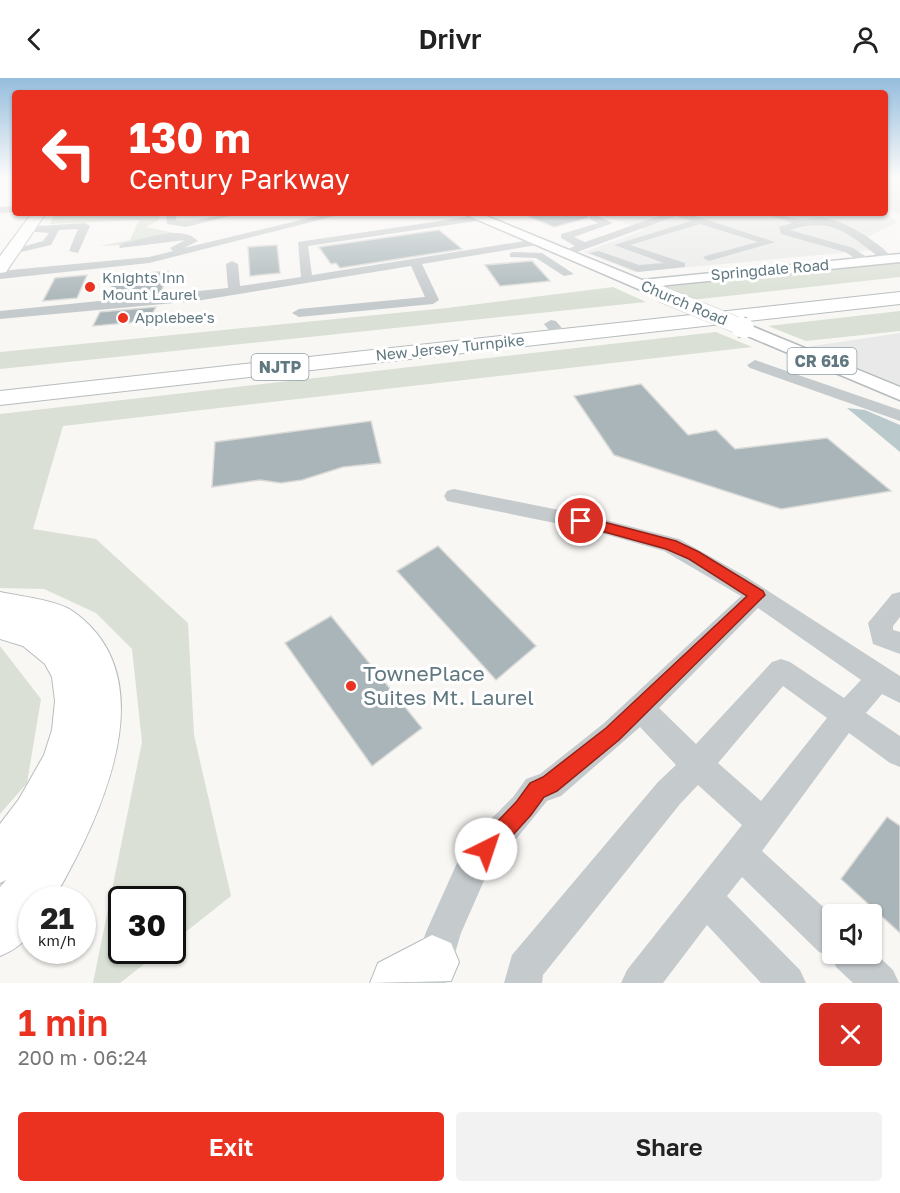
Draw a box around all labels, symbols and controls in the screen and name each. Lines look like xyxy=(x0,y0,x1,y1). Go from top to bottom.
icon: back xyxy=(18,23,51,56)
text: Drivr xyxy=(418,23,482,55)
icon: person xyxy=(849,23,882,56)
text: 130 m xyxy=(129,112,251,162)
icon: left xyxy=(30,114,108,192)
text: Century Parkway xyxy=(129,163,350,195)
street label: Springdale Road xyxy=(710,255,830,283)
place label: Knights Inn Mount Laurel xyxy=(102,268,197,303)
street label: Church Road xyxy=(638,276,730,328)
marker: Knights Inn Mount Laurel xyxy=(83,280,97,294)
place label: Applebee's xyxy=(135,308,215,326)
marker: Applebee's xyxy=(116,311,130,325)
street label: New Jersey Turnpike xyxy=(375,330,525,364)
road number: CR 616 xyxy=(788,348,856,374)
road number: NJTP xyxy=(252,354,308,380)
pin xyxy=(555,495,606,546)
icon: arrive xyxy=(564,504,597,537)
place label: TownePlace Suites Mt. Laurel xyxy=(363,660,534,710)
marker: TownePlace Suites Mt. Laurel xyxy=(344,679,358,693)
position arrow xyxy=(454,817,518,881)
speed limit sign: 30 xyxy=(108,886,186,964)
text: 21 xyxy=(40,900,74,936)
map controls xyxy=(822,904,882,964)
button: sound xyxy=(822,904,882,964)
text: km/h xyxy=(38,931,76,949)
text: 1 min xyxy=(18,1001,108,1044)
button: close xyxy=(819,1003,882,1066)
text: 200 m · 06:24 xyxy=(18,1045,147,1069)
button: Exit xyxy=(18,1112,444,1181)
button: Share xyxy=(456,1112,882,1181)

